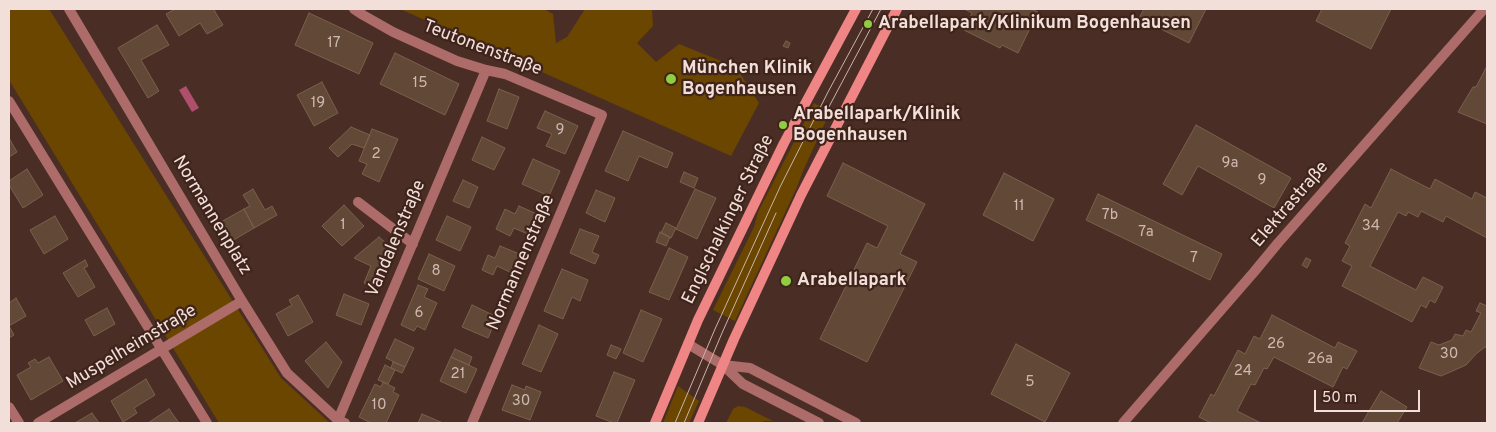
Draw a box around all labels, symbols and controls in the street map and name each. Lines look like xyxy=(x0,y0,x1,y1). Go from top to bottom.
place label: Arabellapark/Klinikum Bogenhausen xyxy=(878,13,1191,35)
street label: Teutonenstraße xyxy=(419,16,545,82)
marker: Arabellapark/Klinikum Bogenhausen xyxy=(862,18,874,30)
house number: 17 xyxy=(327,35,341,53)
place label: München Klinik Bogenhausen xyxy=(682,58,813,100)
marker: München Klinik Bogenhausen xyxy=(664,72,678,86)
house number: 15 xyxy=(413,75,427,93)
house number: 19 xyxy=(311,95,325,113)
place label: Arabellapark/Klinik Bogenhausen xyxy=(793,104,961,146)
marker: Arabellapark/Klinik Bogenhausen xyxy=(777,119,789,131)
house number: 9 xyxy=(556,122,564,140)
street label: Englschalkinger Straße xyxy=(679,132,779,308)
house number: 2 xyxy=(371,146,381,164)
street label: Normannenplatz xyxy=(167,152,255,280)
house number: 9a xyxy=(1222,155,1238,173)
street label: Elektrastraße xyxy=(1248,158,1334,252)
house number: 9 xyxy=(1258,172,1266,190)
street label: Vandalenstraße xyxy=(363,177,431,301)
street label: Normannenstraße xyxy=(484,192,560,334)
house number: 11 xyxy=(1013,198,1025,216)
house number: 7b xyxy=(1102,207,1118,225)
house number: 1 xyxy=(340,217,346,235)
house number: 34 xyxy=(1362,218,1380,236)
house number: 7a xyxy=(1138,224,1154,242)
house number: 7 xyxy=(1190,250,1198,268)
house number: 8 xyxy=(431,263,441,281)
place label: Arabellapark xyxy=(797,270,906,292)
marker: Arabellapark xyxy=(779,274,793,288)
street label: Muspelheimstraße xyxy=(63,301,201,395)
house number: 6 xyxy=(415,305,423,323)
house number: 26 xyxy=(1267,336,1285,354)
house number: 30 xyxy=(1440,346,1458,364)
house number: 26a xyxy=(1307,351,1333,369)
house number: 24 xyxy=(1234,363,1252,381)
house number: 21 xyxy=(451,366,465,384)
house number: 5 xyxy=(1025,374,1035,392)
scale bar xyxy=(1316,380,1422,412)
text: 50 m xyxy=(1322,389,1357,408)
house number: 30 xyxy=(512,393,530,411)
house number: 10 xyxy=(371,397,387,415)

